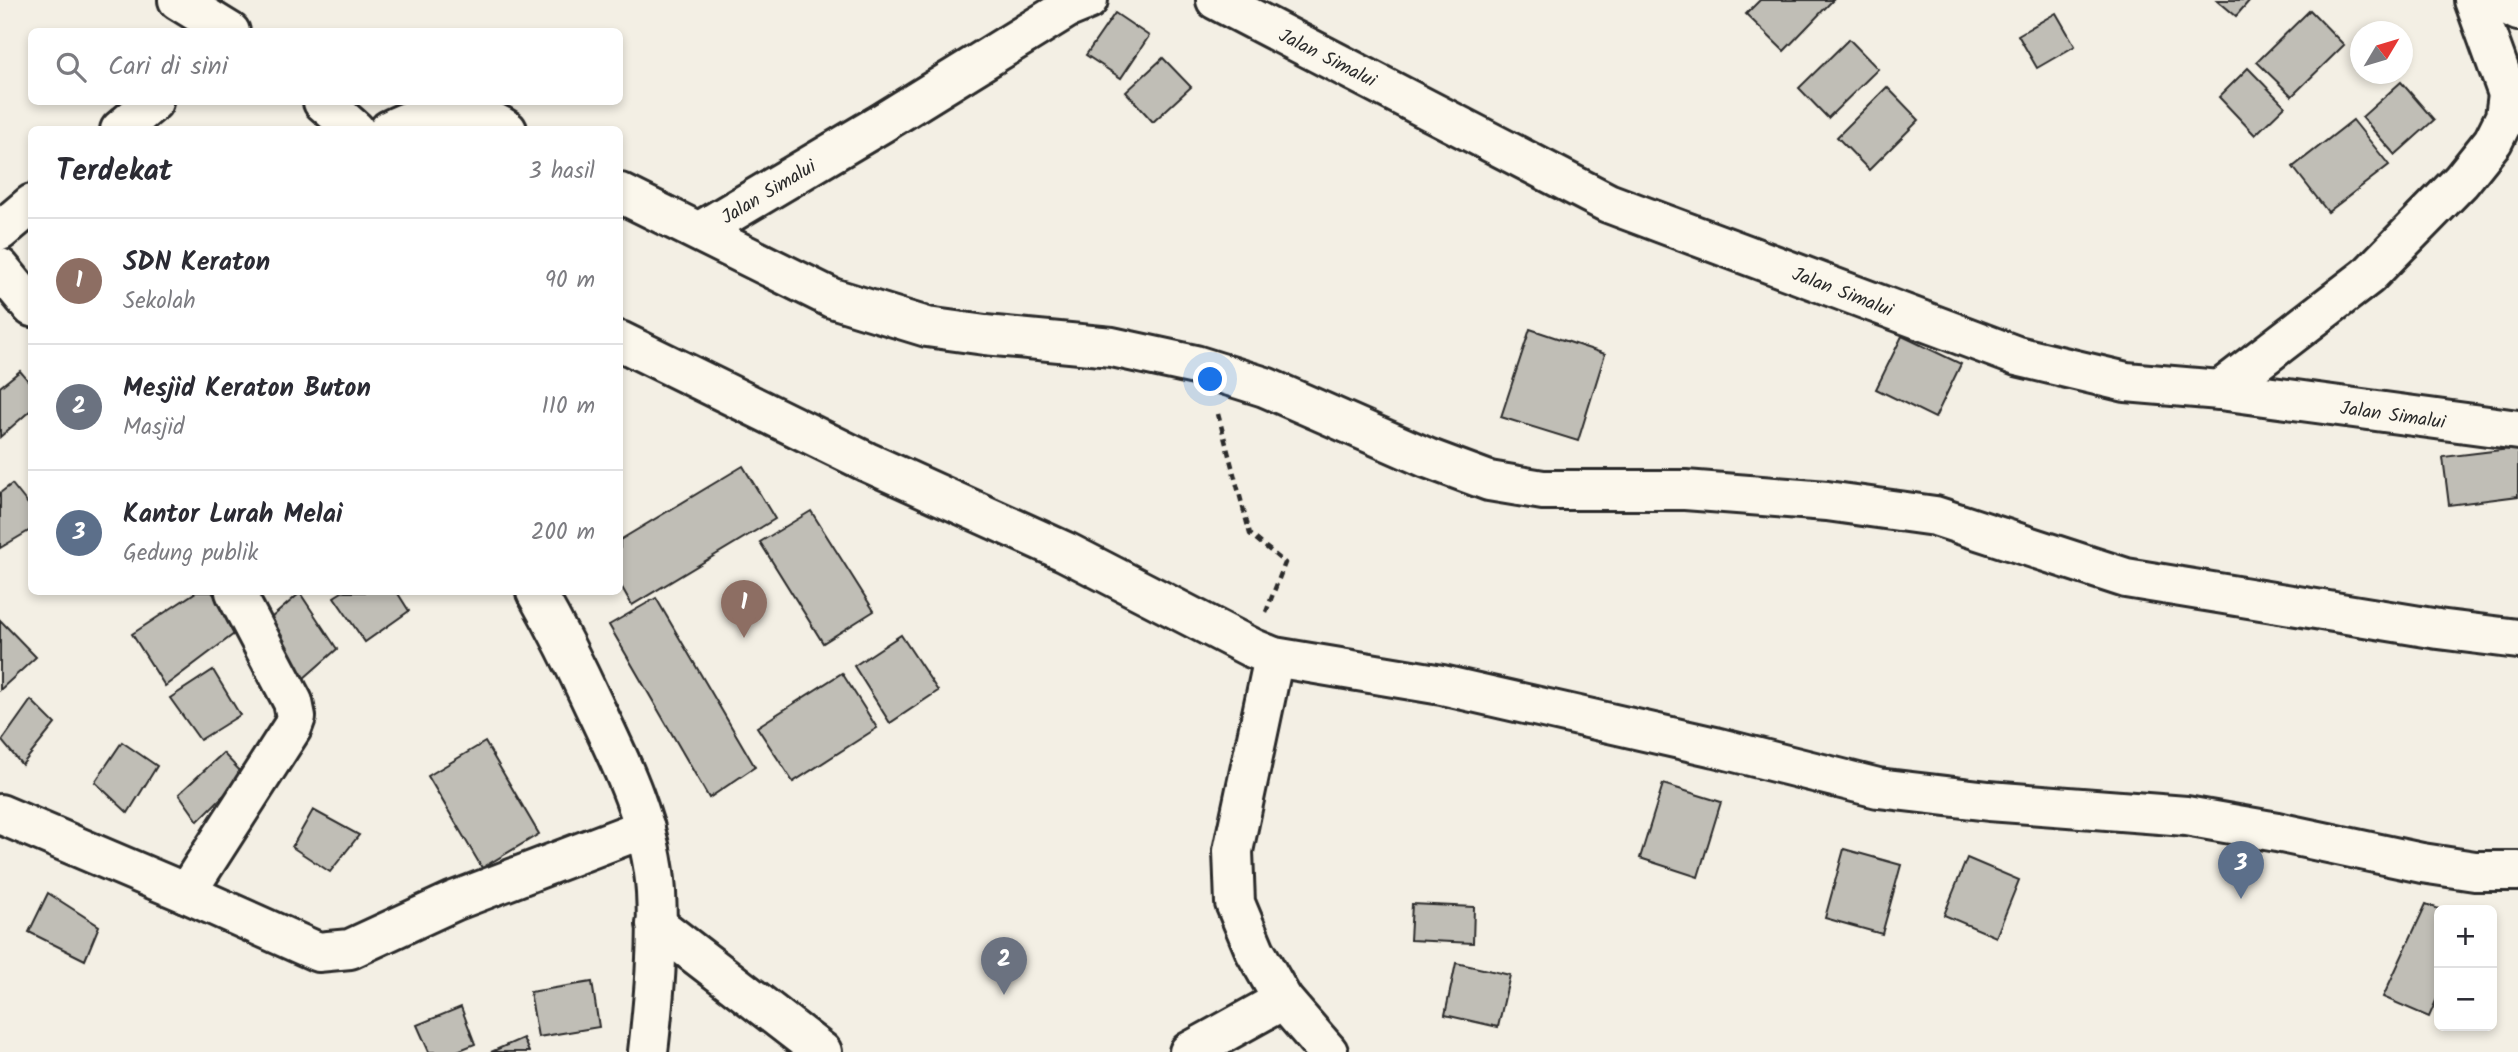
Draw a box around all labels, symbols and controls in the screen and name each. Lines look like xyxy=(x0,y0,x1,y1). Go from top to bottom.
street label: Jalan Simalui xyxy=(1273,21,1382,97)
north arrow xyxy=(2350,21,2413,84)
search box xyxy=(28,28,623,105)
text: Cari di sini xyxy=(108,46,228,88)
icon: search xyxy=(52,48,90,86)
text: Terdekat xyxy=(56,148,172,196)
street label: Jalan Simalui xyxy=(716,152,823,233)
text: 3 hasil xyxy=(529,154,595,190)
text: SDN Keraton xyxy=(123,242,270,284)
street label: Jalan Simalui xyxy=(1787,260,1899,326)
text: 1 xyxy=(76,263,82,299)
text: 90 m xyxy=(545,263,595,299)
text: Sekolah xyxy=(123,284,196,320)
your location xyxy=(1193,362,1227,396)
text: Mesjid Keraton Buton xyxy=(123,368,371,410)
text: 2 xyxy=(72,389,86,425)
text: 110 m xyxy=(542,389,595,425)
street label: Jalan Simalui xyxy=(2338,394,2449,438)
text: Masjid xyxy=(123,410,185,446)
text: Kantor Lurah Melai xyxy=(123,494,343,536)
text: 3 xyxy=(73,515,85,551)
text: 200 m xyxy=(531,515,595,551)
text: Gedung publik xyxy=(123,536,258,572)
pin: 1 xyxy=(721,580,767,638)
pin: 3 xyxy=(2218,841,2264,899)
map controls xyxy=(2434,905,2497,1031)
button: + xyxy=(2434,905,2497,968)
pin: 2 xyxy=(981,937,1027,995)
button: − xyxy=(2434,968,2497,1031)

